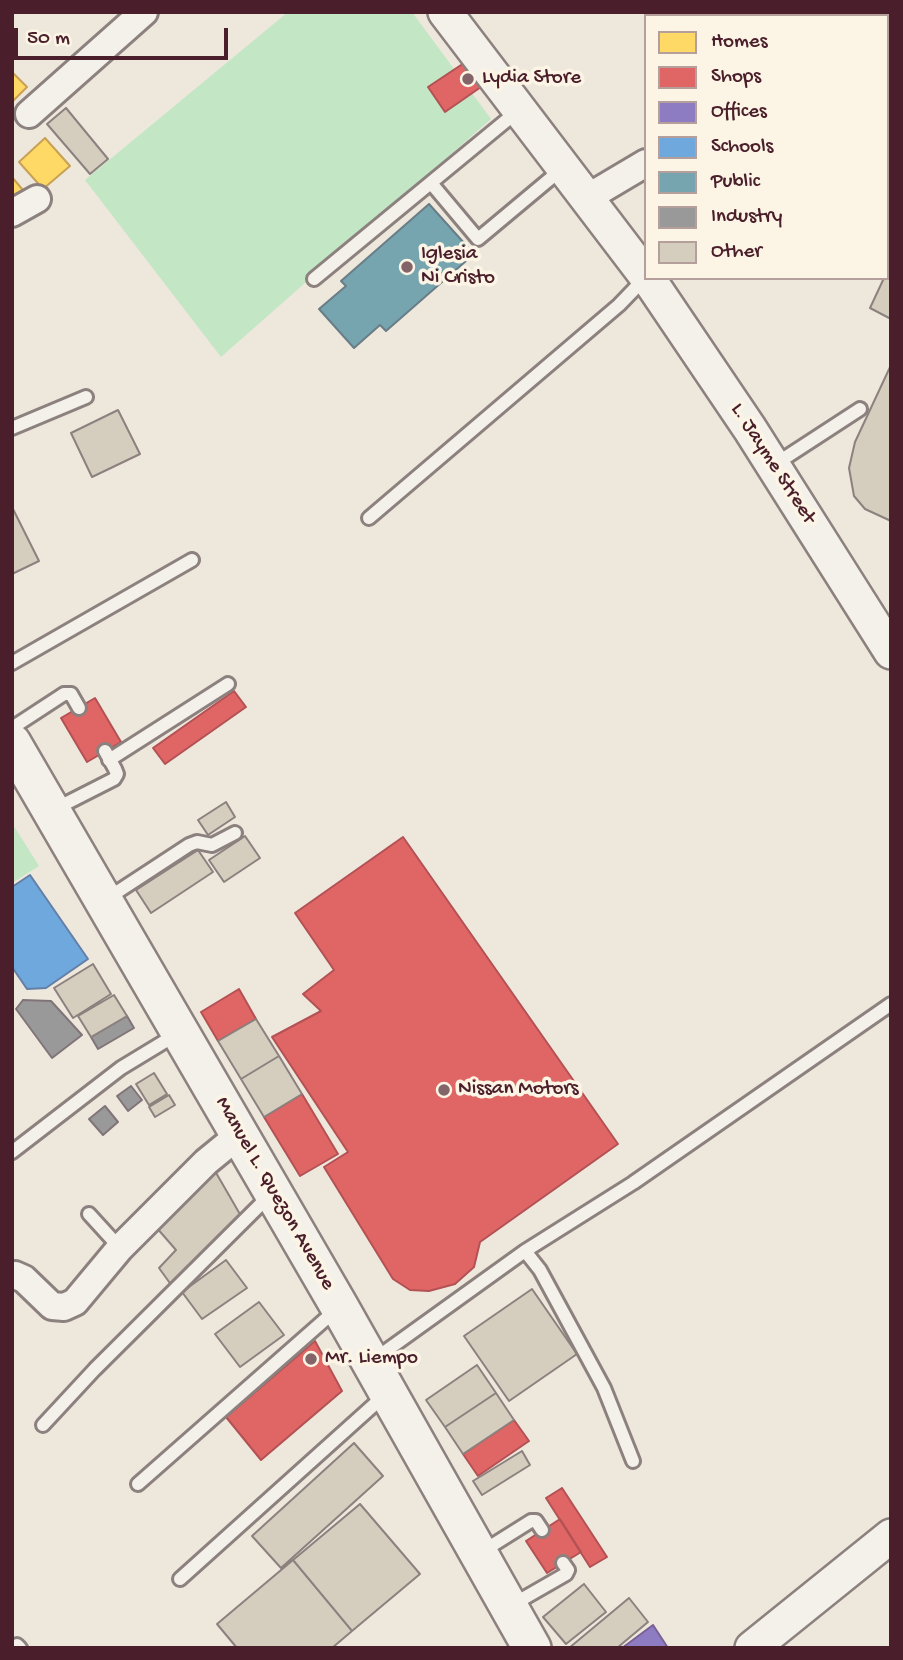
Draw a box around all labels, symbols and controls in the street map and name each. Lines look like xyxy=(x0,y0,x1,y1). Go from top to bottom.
scale bar xyxy=(18,14,231,58)
legend xyxy=(644,14,889,280)
text: 50 m xyxy=(27,27,70,52)
text: Homes xyxy=(711,30,767,55)
text: Shops xyxy=(711,65,761,90)
place label: Lydia Store xyxy=(482,66,581,92)
marker: Lydia Store xyxy=(460,71,476,87)
text: Offices xyxy=(711,100,767,125)
text: Schools xyxy=(711,135,773,160)
text: Public xyxy=(711,170,760,195)
text: Industry xyxy=(711,205,782,230)
text: Other xyxy=(711,240,762,265)
place label: Iglesia Ni Cristo xyxy=(421,242,495,292)
marker: Iglesia Ni Cristo xyxy=(399,259,415,275)
street label: L. Jayme Street xyxy=(724,399,820,529)
place label: Nissan Motors xyxy=(458,1077,578,1103)
marker: Nissan Motors xyxy=(436,1082,452,1098)
street label: Manuel L. Quezon Avenue xyxy=(208,1093,340,1295)
place label: Mr. Liempo xyxy=(325,1346,418,1372)
marker: Mr. Liempo xyxy=(303,1351,319,1367)

